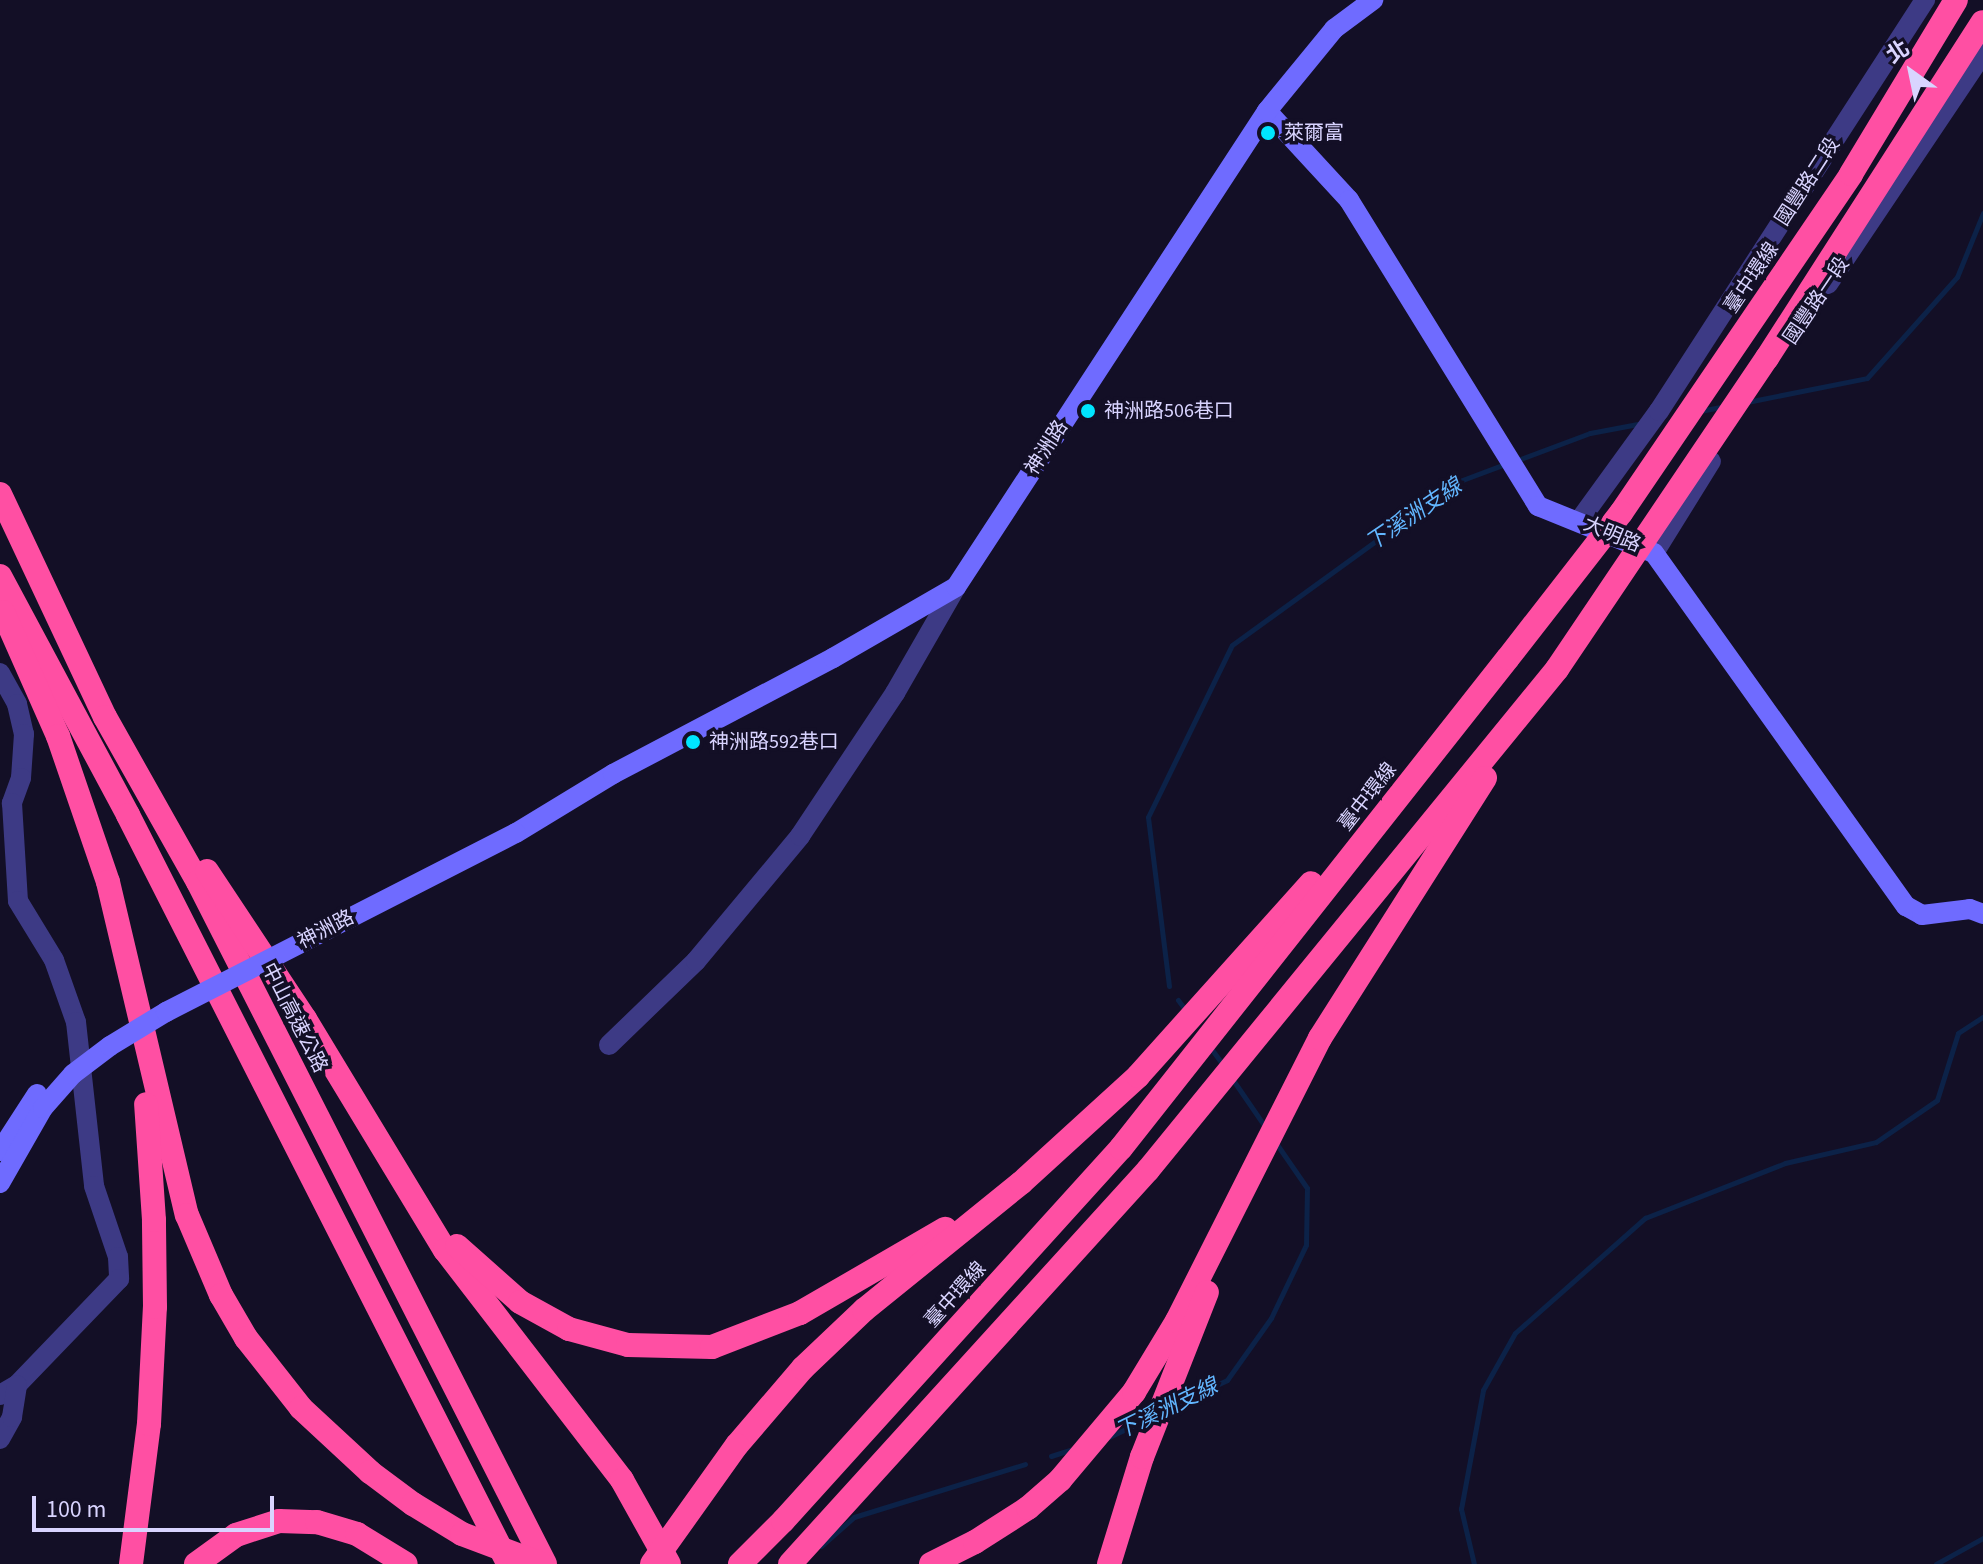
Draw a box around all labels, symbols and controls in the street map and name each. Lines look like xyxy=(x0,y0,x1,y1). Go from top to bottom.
north arrow xyxy=(1871,32,1951,112)
text: 北 xyxy=(1880,32,1916,71)
place label: 萊爾富 xyxy=(1284,121,1344,145)
marker: 萊爾富 xyxy=(1259,124,1277,142)
street label: 國豐路二段 xyxy=(1771,134,1845,230)
street label: 臺中環線 xyxy=(1720,238,1784,318)
street label: 國豐路一段 xyxy=(1779,253,1855,349)
place label: 神洲路506巷口 xyxy=(1104,399,1234,423)
marker: 神洲路506巷口 xyxy=(1079,402,1097,420)
street label: 神洲路 xyxy=(1021,416,1073,480)
water label: 下溪洲支線 xyxy=(1361,473,1467,557)
street label: 大明路 xyxy=(1580,512,1644,558)
place label: 神洲路592巷口 xyxy=(709,730,839,754)
marker: 神洲路592巷口 xyxy=(684,733,702,751)
street label: 臺中環線 xyxy=(1334,758,1402,836)
street label: 神洲路 xyxy=(294,906,358,954)
street label: 中山高速公路 xyxy=(256,959,332,1077)
street label: 臺中環線 xyxy=(920,1257,992,1333)
water label: 下溪洲支線 xyxy=(1112,1373,1222,1445)
scale bar xyxy=(36,1480,278,1530)
text: 100 m xyxy=(46,1492,106,1527)

